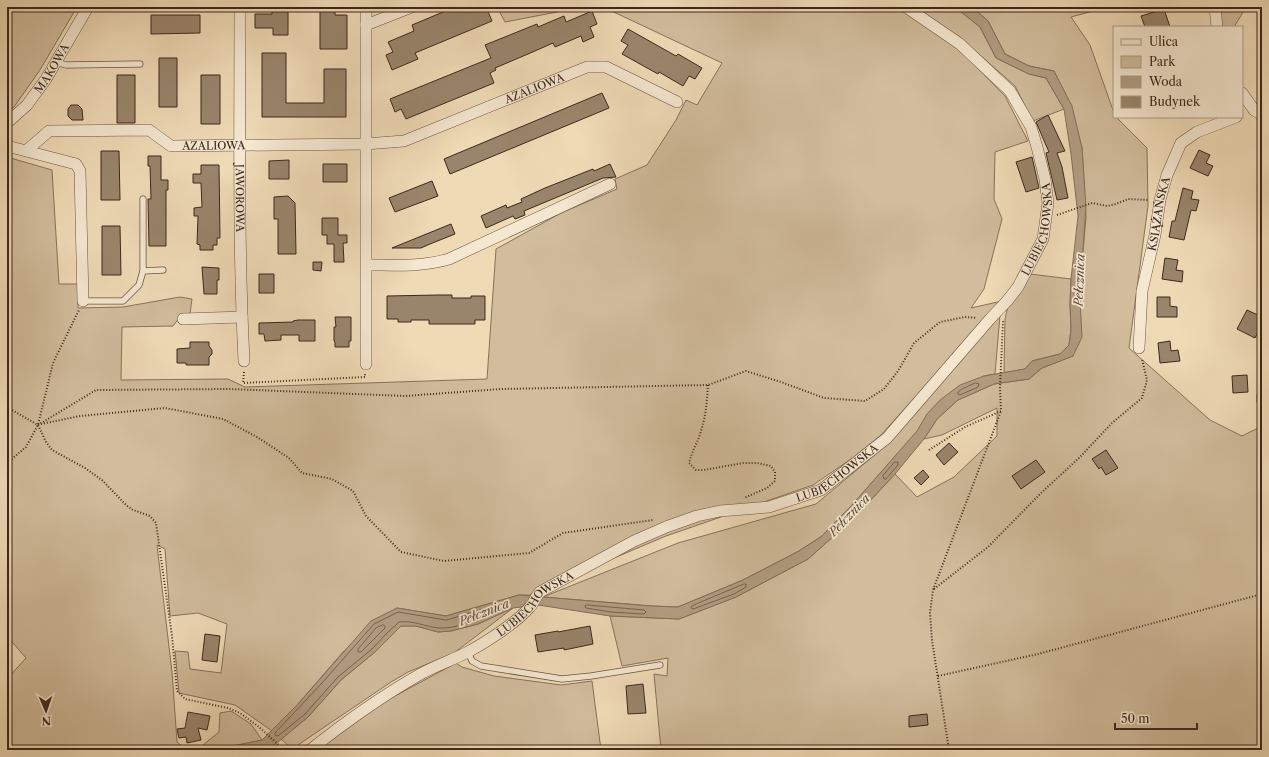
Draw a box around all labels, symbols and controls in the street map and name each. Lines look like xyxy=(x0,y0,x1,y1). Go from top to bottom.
legend xyxy=(1113,26,1243,118)
text: Ulica xyxy=(1149,34,1179,49)
street label: MAKOWA xyxy=(31,41,72,96)
text: Park xyxy=(1149,54,1176,69)
street label: AZALIOWA xyxy=(502,70,567,107)
text: Woda xyxy=(1148,74,1183,89)
text: Budynek xyxy=(1149,94,1201,109)
street label: AZALIOWA xyxy=(181,138,246,153)
street label: JAWOROWA xyxy=(233,162,247,233)
street label: KSIĄŻAŃSKA xyxy=(1144,174,1173,252)
street label: LUBIECHOWSKA xyxy=(1018,181,1055,278)
water label: Pełcznica xyxy=(1071,253,1087,308)
street label: LUBIECHOWSKA xyxy=(794,440,882,505)
water label: Pełcznica xyxy=(825,491,873,540)
street label: LUBIECHOWSKA xyxy=(494,568,576,639)
water label: Pełcznica xyxy=(456,596,511,629)
north arrow xyxy=(26,691,66,731)
scale bar xyxy=(1115,705,1197,731)
text: 50 m xyxy=(1121,711,1150,726)
text: N xyxy=(41,714,51,728)

